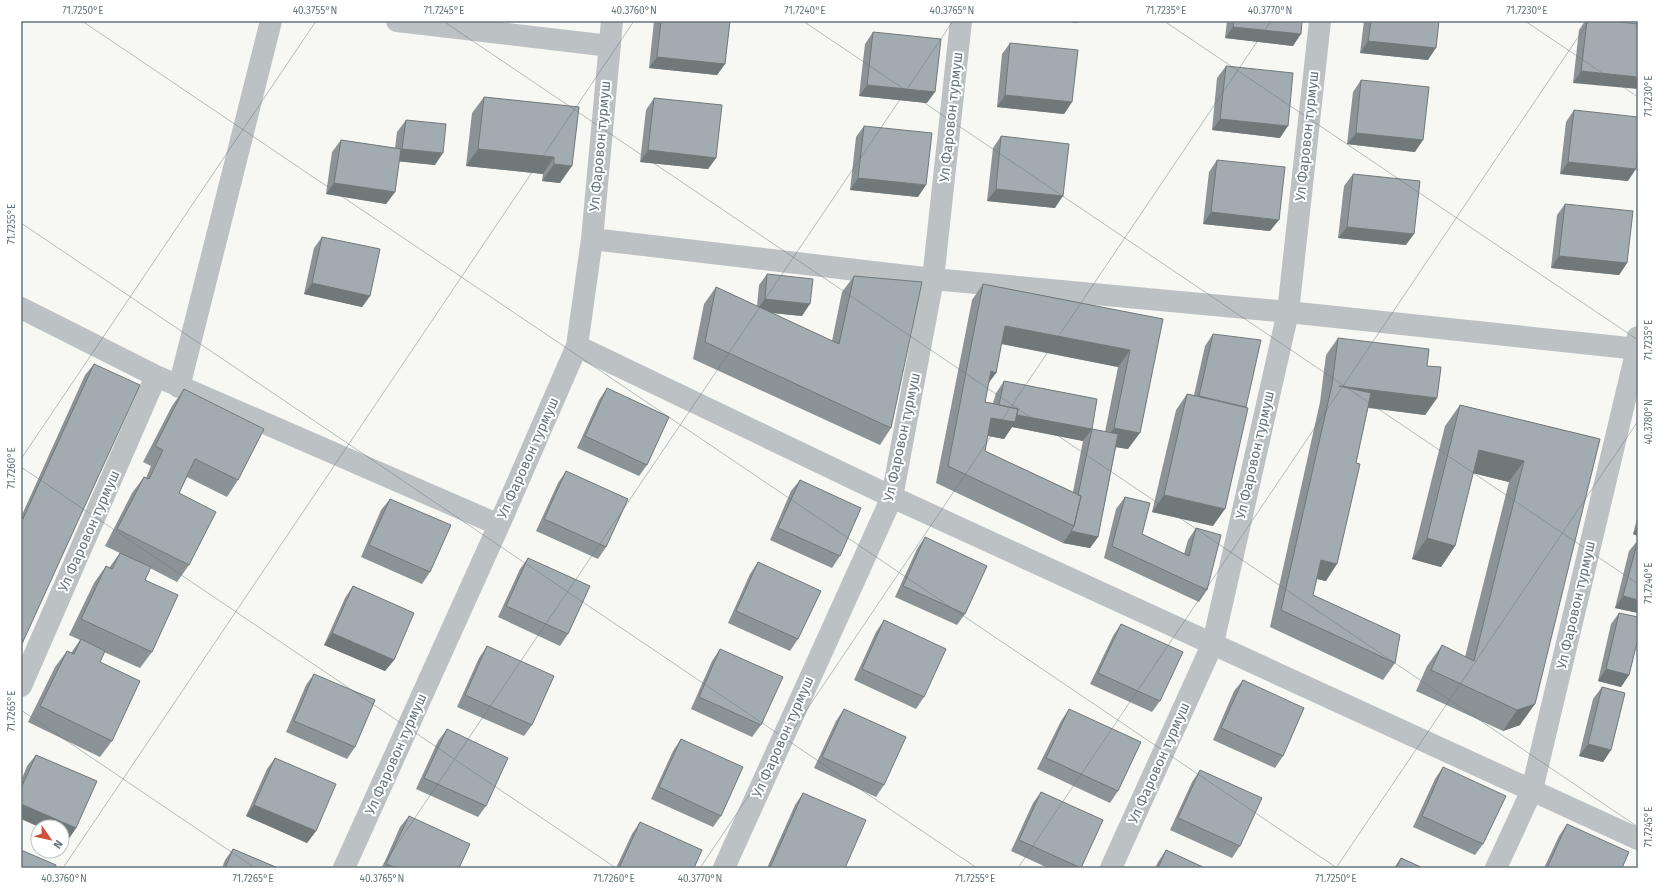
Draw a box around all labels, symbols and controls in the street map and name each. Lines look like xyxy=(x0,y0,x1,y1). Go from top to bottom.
text: 71.7250°E xyxy=(62,5,104,17)
text: 40.3755°N xyxy=(293,5,337,17)
text: 71.7245°E xyxy=(424,5,464,17)
text: 40.3760°N xyxy=(611,5,657,17)
text: 71.7240°E xyxy=(784,5,826,17)
text: 40.3765°N xyxy=(930,5,974,17)
text: 71.7235°E xyxy=(1146,5,1186,17)
text: 40.3770°N xyxy=(1248,5,1292,17)
text: 71.7230°E xyxy=(1506,5,1548,17)
street label: Ул Фаровон турмуш xyxy=(936,51,966,183)
street label: Ул Фаровон турмуш xyxy=(1292,70,1322,202)
text: 71.7230°E xyxy=(1643,75,1655,117)
street label: Ул Фаровон турмуш xyxy=(586,80,614,212)
text: 71.7255°E xyxy=(6,204,18,244)
text: 71.7235°E xyxy=(1643,320,1655,360)
street label: Ул Фаровон турмуш xyxy=(880,371,924,503)
street label: Ул Фаровон турмуш xyxy=(1232,389,1278,521)
street label: Ул Фаровон турмуш xyxy=(494,395,562,521)
text: 40.3780°N xyxy=(1643,399,1655,445)
text: 71.7260°E xyxy=(6,447,18,489)
street label: Ул Фаровон турмуш xyxy=(55,468,123,594)
street label: Ул Фаровон турмуш xyxy=(1553,539,1599,671)
text: 71.7240°E xyxy=(1643,562,1655,604)
street label: Ул Фаровон турмуш xyxy=(749,674,817,800)
text: 71.7265°E xyxy=(6,691,18,732)
street label: Ул Фаровон турмуш xyxy=(362,691,430,817)
street label: Ул Фаровон турмуш xyxy=(1125,700,1193,826)
text: 71.7245°E xyxy=(1643,807,1655,847)
north arrow xyxy=(30,819,70,859)
text: N xyxy=(50,838,65,851)
text: 40.3760°N xyxy=(41,873,87,885)
text: 71.7265°E xyxy=(233,873,274,885)
text: 40.3765°N xyxy=(360,873,404,885)
text: 71.7260°E xyxy=(593,873,635,885)
text: 40.3770°N xyxy=(678,873,722,885)
text: 71.7255°E xyxy=(955,873,995,885)
text: 71.7250°E xyxy=(1315,873,1357,885)

